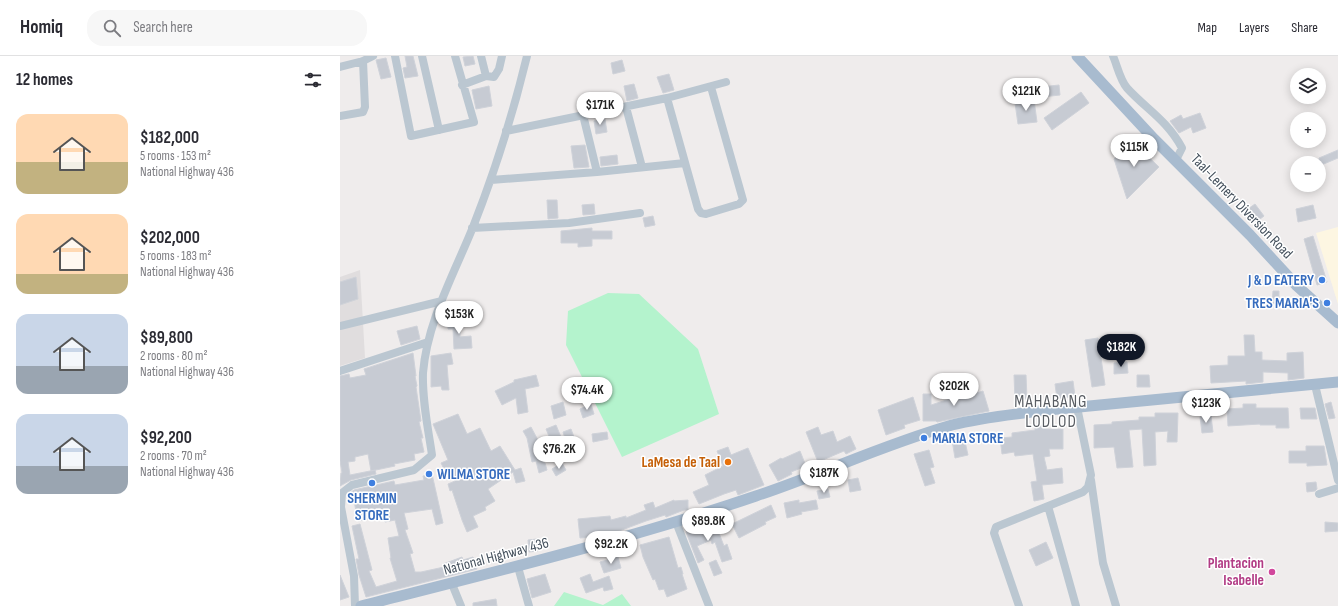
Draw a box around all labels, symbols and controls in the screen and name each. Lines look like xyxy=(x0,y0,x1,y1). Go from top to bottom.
search box xyxy=(87,10,367,46)
text: Homiq xyxy=(20,16,63,39)
icon: search xyxy=(101,17,123,39)
text: Search here xyxy=(133,18,193,37)
text: Map xyxy=(1197,19,1217,36)
text: Layers xyxy=(1239,19,1269,36)
text: Share xyxy=(1291,19,1318,36)
map controls xyxy=(1290,68,1326,192)
button: layers xyxy=(1290,68,1326,104)
icon: filters xyxy=(302,69,324,91)
text: 12 homes xyxy=(16,70,73,90)
pin: $121K xyxy=(998,78,1054,112)
text: $121K xyxy=(1011,83,1041,99)
pin: $171K xyxy=(572,92,628,126)
text: $171K xyxy=(586,97,615,113)
button: + xyxy=(1290,112,1326,148)
text: $182,000 xyxy=(140,128,199,148)
icon: home xyxy=(48,130,96,178)
pin: $115K xyxy=(1106,134,1162,168)
text: $115K xyxy=(1120,139,1149,155)
text: 5 rooms · 153 m² xyxy=(140,148,211,164)
street label: Taal-Lemery Diversion Road xyxy=(1187,150,1297,263)
button: − xyxy=(1290,156,1326,192)
text: National Highway 436 xyxy=(140,164,234,180)
text: $202,000 xyxy=(140,228,200,248)
icon: home xyxy=(48,230,96,278)
text: 5 rooms · 183 m² xyxy=(140,248,211,264)
text: National Highway 436 xyxy=(140,264,234,280)
place label: J & D EATERY xyxy=(1247,271,1314,290)
marker: J & D EATERY xyxy=(1317,275,1327,285)
place label: TRES MARIA'S xyxy=(1246,294,1319,313)
marker: TRES MARIA'S xyxy=(1322,298,1332,308)
pin: $153K xyxy=(431,301,487,335)
text: $153K xyxy=(444,306,474,322)
text: $89,800 xyxy=(140,328,193,348)
icon: home xyxy=(48,330,96,378)
pin: $182K xyxy=(1093,334,1149,368)
text: $182K xyxy=(1106,339,1136,355)
text: 2 rooms · 80 m² xyxy=(140,348,207,364)
text: National Highway 436 xyxy=(140,364,234,380)
pin: $202K xyxy=(926,373,982,407)
pin: $74.4K xyxy=(554,377,620,411)
text: $202K xyxy=(939,378,969,394)
text: $74.4K xyxy=(570,382,604,398)
pin: $123K xyxy=(1178,390,1234,424)
district label: MAHABANG LODLOD xyxy=(1014,392,1088,432)
text: $123K xyxy=(1191,395,1221,411)
text: $92,200 xyxy=(140,428,192,448)
place label: MARIA STORE xyxy=(932,429,1003,448)
icon: home xyxy=(48,430,96,478)
marker: MARIA STORE xyxy=(919,433,929,443)
pin: $76.2K xyxy=(526,436,592,470)
text: $76.2K xyxy=(542,441,576,457)
text: 2 rooms · 70 m² xyxy=(140,448,207,464)
place label: LaMesa de Taal xyxy=(642,453,720,472)
marker: LaMesa de Taal xyxy=(723,457,733,467)
pin: $187K xyxy=(796,460,852,494)
text: National Highway 436 xyxy=(140,464,234,480)
place label: WILMA STORE xyxy=(437,465,510,484)
text: $187K xyxy=(809,465,839,481)
marker: WILMA STORE xyxy=(424,469,434,479)
marker: SHERMIN STORE xyxy=(367,478,377,488)
place label: SHERMIN STORE xyxy=(347,489,397,525)
pin: $89.8K xyxy=(675,508,741,542)
text: $89.8K xyxy=(691,513,725,529)
pin: $92.2K xyxy=(578,531,644,565)
street label: National Highway 436 xyxy=(441,533,551,580)
text: $92.2K xyxy=(594,536,628,552)
place label: Plantacion Isabelle xyxy=(1208,554,1264,590)
marker: Plantacion Isabelle xyxy=(1267,567,1277,577)

